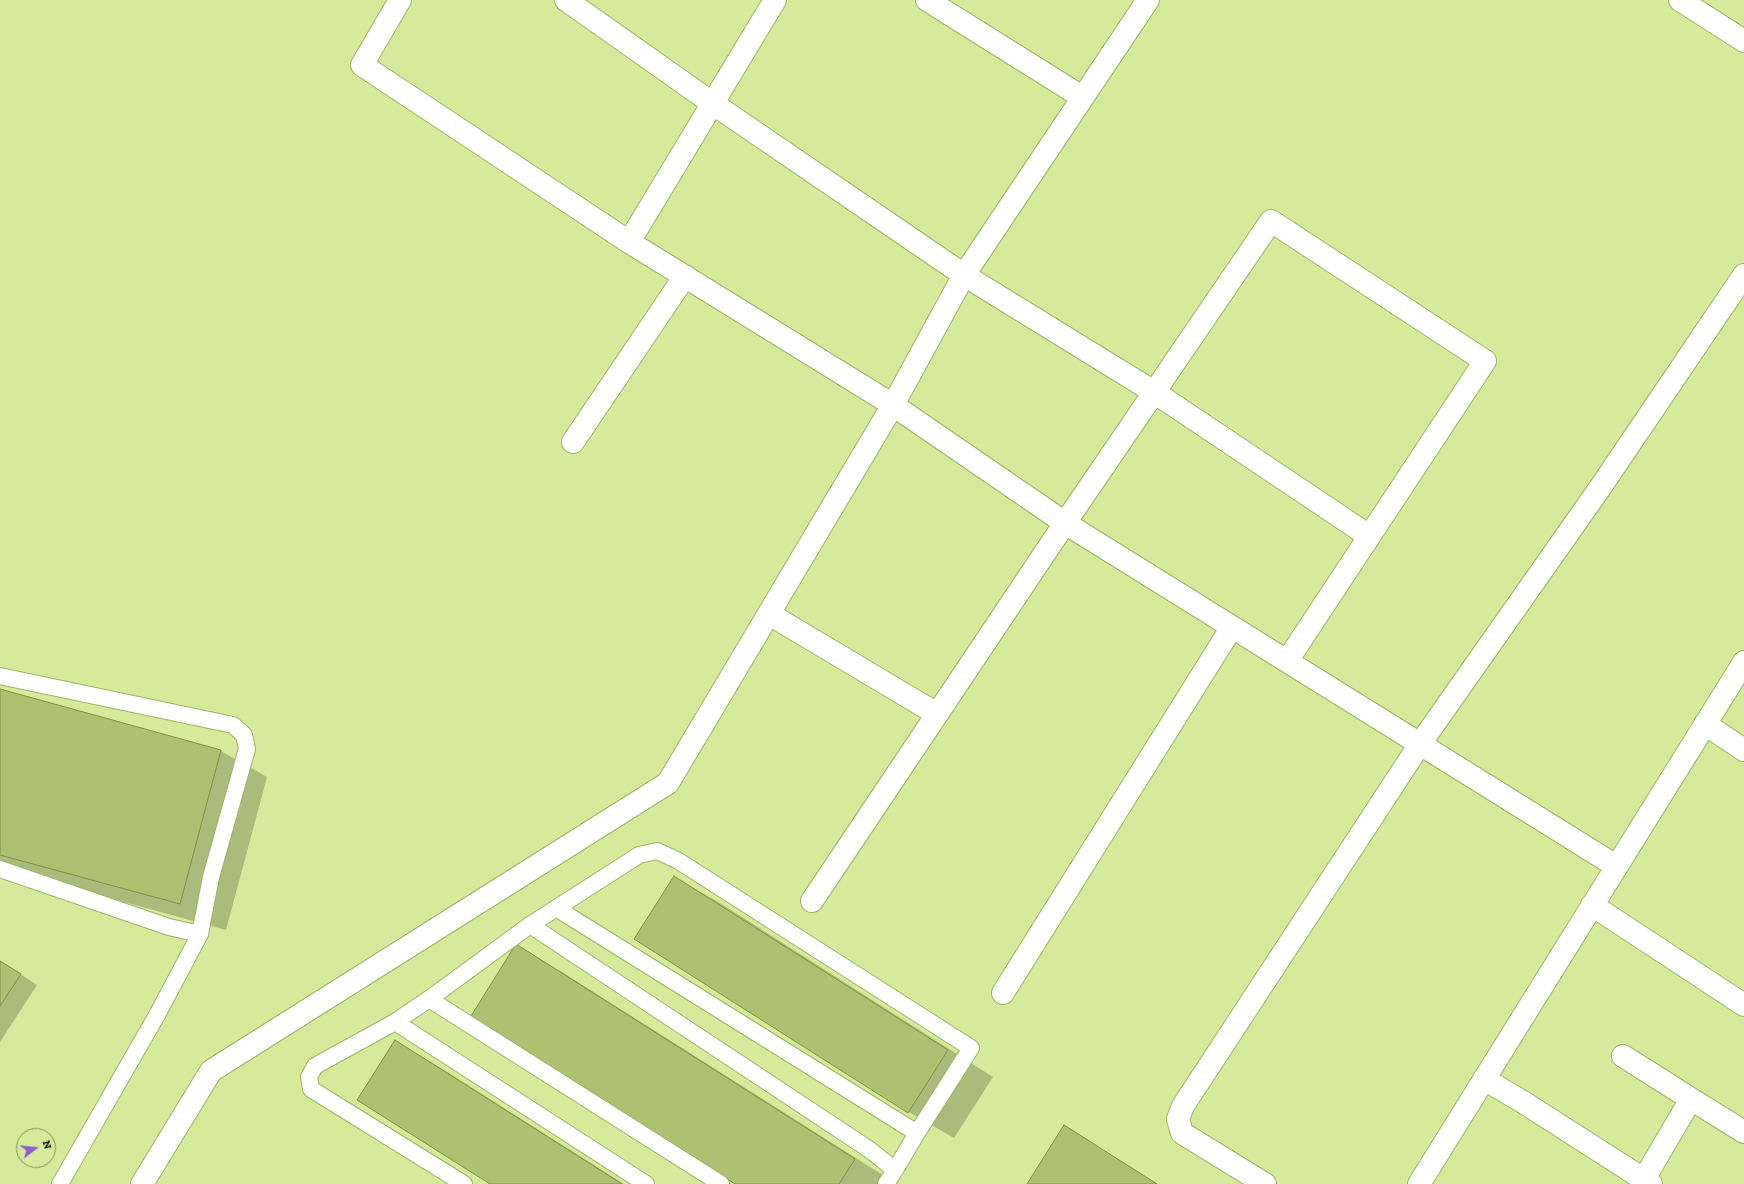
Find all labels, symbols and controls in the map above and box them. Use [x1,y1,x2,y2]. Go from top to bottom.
north arrow [16,1128,56,1168]
text: N [40,1139,54,1151]

